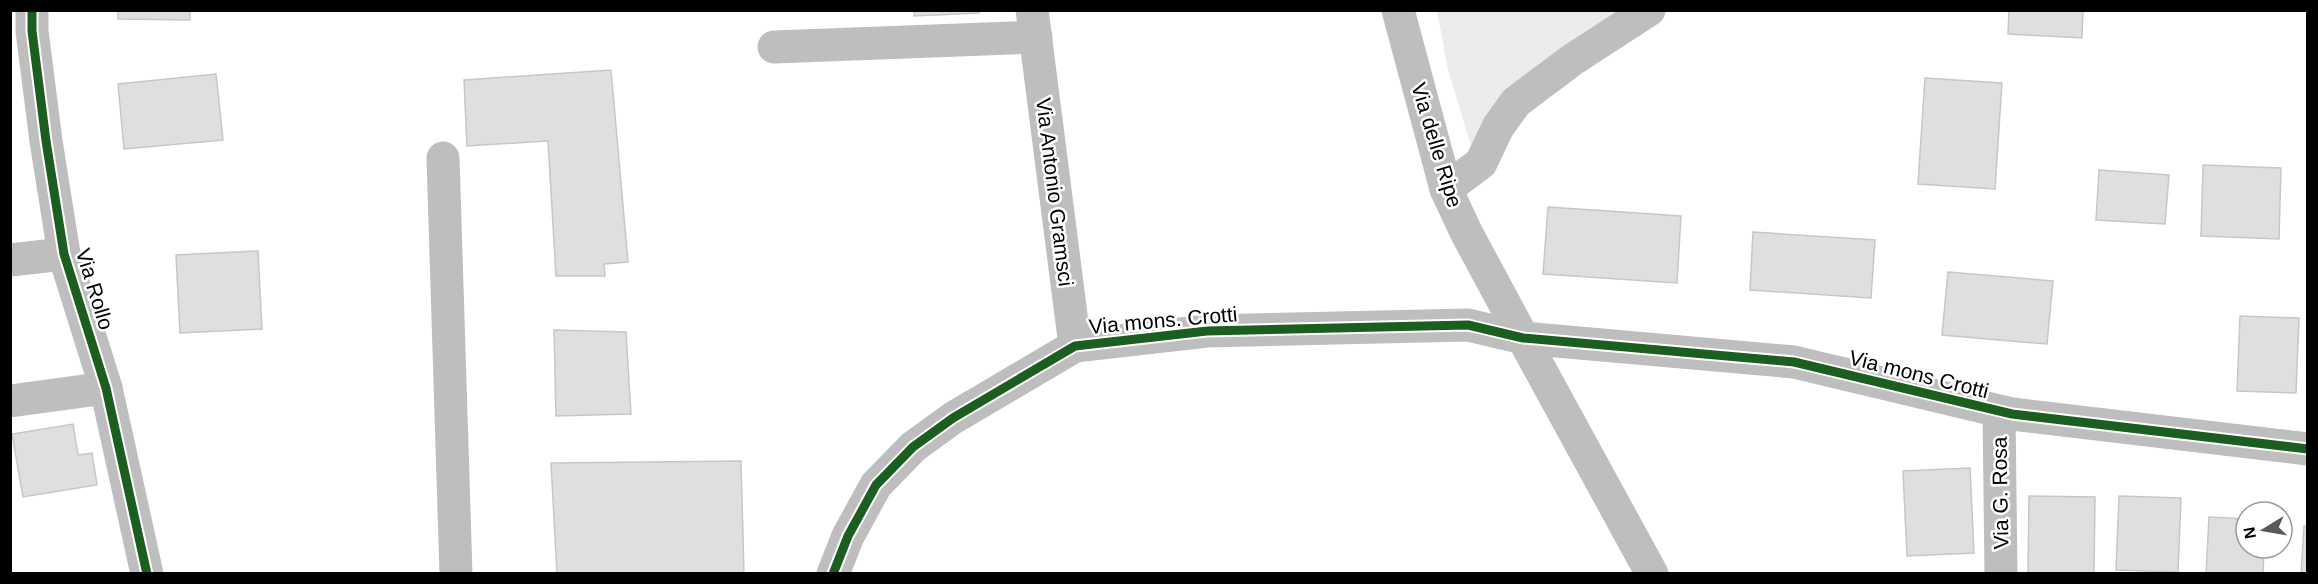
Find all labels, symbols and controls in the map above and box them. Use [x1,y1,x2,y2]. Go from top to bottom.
street label: Via delle Ripe [1407,80,1467,210]
street label: Via Antonio Gramsci [1032,96,1078,288]
street label: Via Rollo [72,246,118,332]
street label: Via mons. Crotti [1088,302,1238,338]
street label: Via mons Crotti [1847,346,1991,402]
street label: Via G. Rosa [1988,436,2012,550]
north arrow [2234,500,2294,560]
text: N [2240,525,2259,540]

